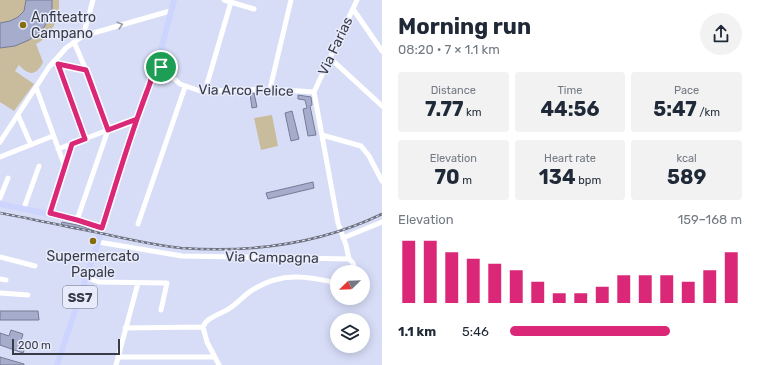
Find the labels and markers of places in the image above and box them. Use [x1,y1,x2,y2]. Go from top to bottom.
place label: Anfiteatro Campano [31,9,96,42]
marker: Anfiteatro Campano [18,20,28,30]
pin [144,50,178,84]
marker: Supermercato Papale [88,236,98,246]
place label: Supermercato Papale [46,248,140,281]

